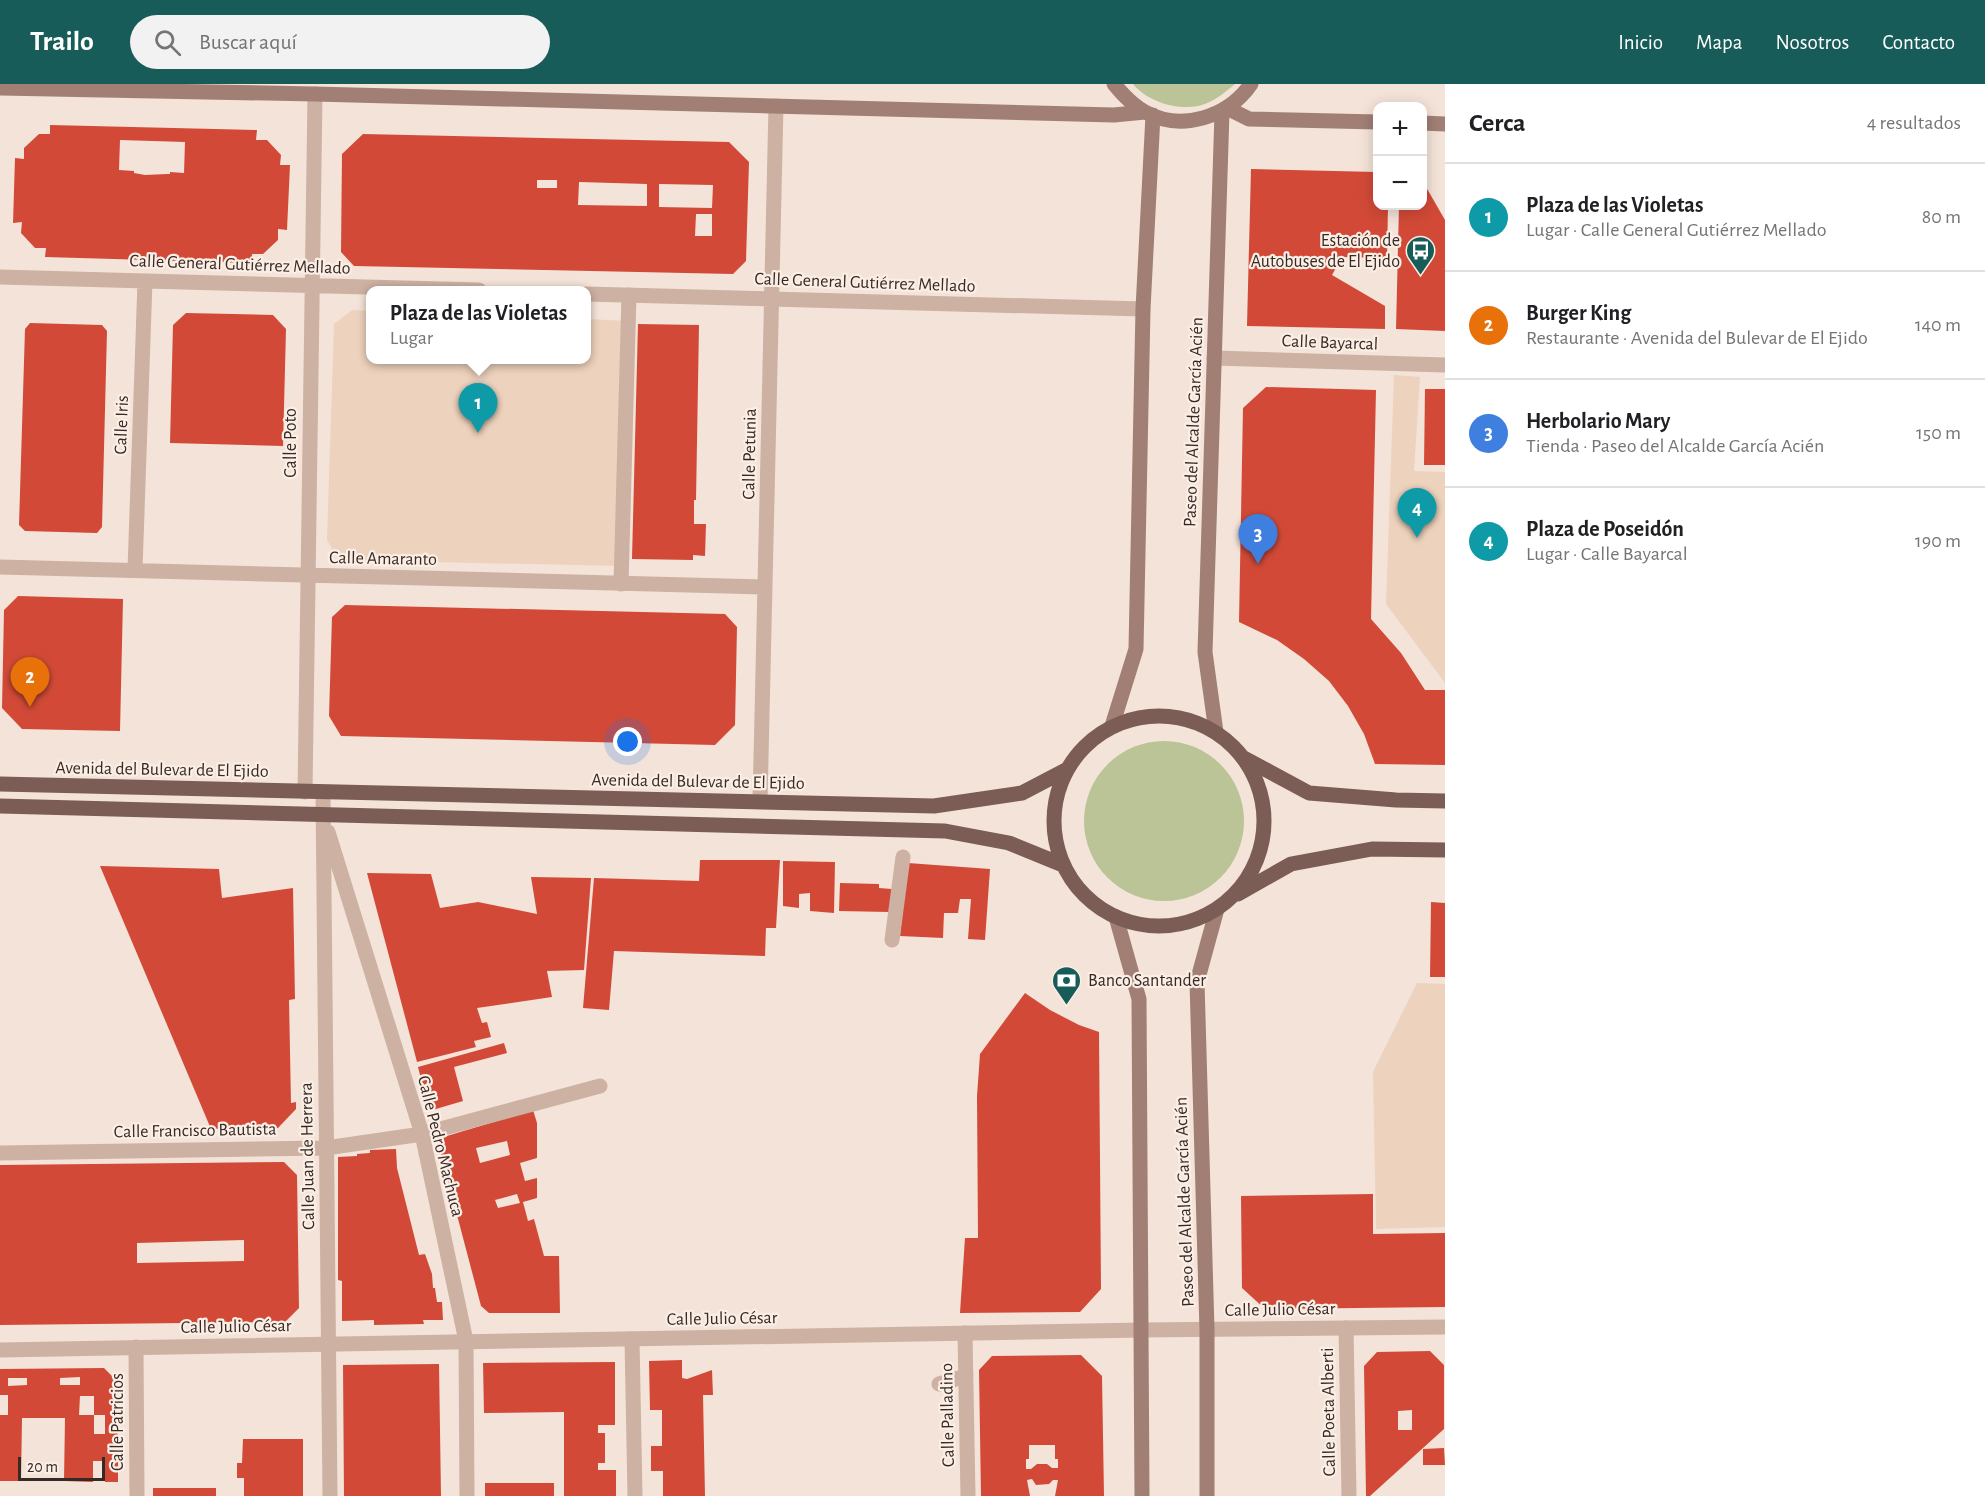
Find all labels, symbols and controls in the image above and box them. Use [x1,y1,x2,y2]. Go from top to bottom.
search box [130,15,550,69]
icon: search [151,26,184,59]
text: Trailo [30,28,94,56]
text: Buscar aquí [199,31,297,53]
text: Inicio [1618,32,1663,53]
text: Mapa [1696,32,1743,53]
text: Nosotros [1776,32,1849,53]
text: Contacto [1882,32,1955,53]
map controls [1373,102,1427,210]
button: + [1373,102,1427,156]
text: Cerca [1469,110,1526,136]
text: 4 resultados [1867,113,1961,133]
button: − [1373,156,1427,210]
text: Plaza de las Violetas [1526,194,1703,216]
text: 1 [1485,207,1492,227]
text: 80 m [1922,207,1961,227]
text: Lugar · Calle General Gutiérrez Mellado [1526,220,1827,240]
place label: Estación de Autobuses de El Ejido [1251,232,1400,271]
bus stop icon: Estación de Autobuses de El Ejido [1405,234,1437,276]
street label: Calle General Gutiérrez Mellado [129,252,351,278]
street label: Calle General Gutiérrez Mellado [754,270,976,296]
popup [366,286,591,364]
text: Plaza de las Violetas [390,302,567,324]
text: Burger King [1526,302,1631,324]
text: 2 [1484,315,1493,335]
text: 140 m [1915,315,1961,335]
street label: Paseo del Alcalde García Acién [1181,317,1207,527]
text: Lugar [390,328,433,348]
text: Restaurante · Avenida del Bulevar de El Ejido [1526,328,1868,348]
street label: Calle Bayarcal [1281,332,1378,354]
pin: 1 [458,384,498,433]
street label: Calle Iris [112,395,132,455]
street label: Calle Poto [282,408,300,478]
street label: Calle Petunia [740,408,760,500]
text: Herbolario Mary [1526,410,1670,432]
text: 3 [1484,423,1493,443]
text: 150 m [1916,423,1961,443]
text: Tienda · Paseo del Alcalde García Acién [1526,436,1824,456]
pin: 4 [1398,488,1436,538]
pin: 3 [1238,514,1278,564]
text: Plaza de Poseidón [1526,518,1684,540]
text: 4 [1483,531,1494,551]
text: 190 m [1915,531,1961,551]
text: Lugar · Calle Bayarcal [1526,544,1688,564]
street label: Calle Amaranto [329,549,437,569]
pin: 2 [10,658,50,707]
your location [613,727,642,756]
street label: Avenida del Bulevar de El Ejido [55,759,269,781]
street label: Avenida del Bulevar de El Ejido [591,771,805,793]
bank icon: Banco Santander [1051,964,1083,1006]
place label: Banco Santander [1088,972,1206,990]
street label: Calle Pedro Machuca [414,1074,466,1219]
street label: Calle Juan de Herrera [298,1082,318,1230]
street label: Paseo del Alcalde García Acién [1172,1097,1198,1307]
street label: Calle Francisco Bautista [114,1121,277,1141]
street label: Calle Julio César [1224,1300,1336,1320]
street label: Calle Julio César [666,1309,778,1329]
street label: Calle Julio César [180,1317,292,1337]
street label: Calle Poeta Alberti [1319,1347,1339,1477]
street label: Calle Palladino [938,1363,958,1467]
street label: Calle Patricios [109,1373,127,1471]
scale bar [18,1454,105,1482]
text: 20 m [27,1459,58,1475]

